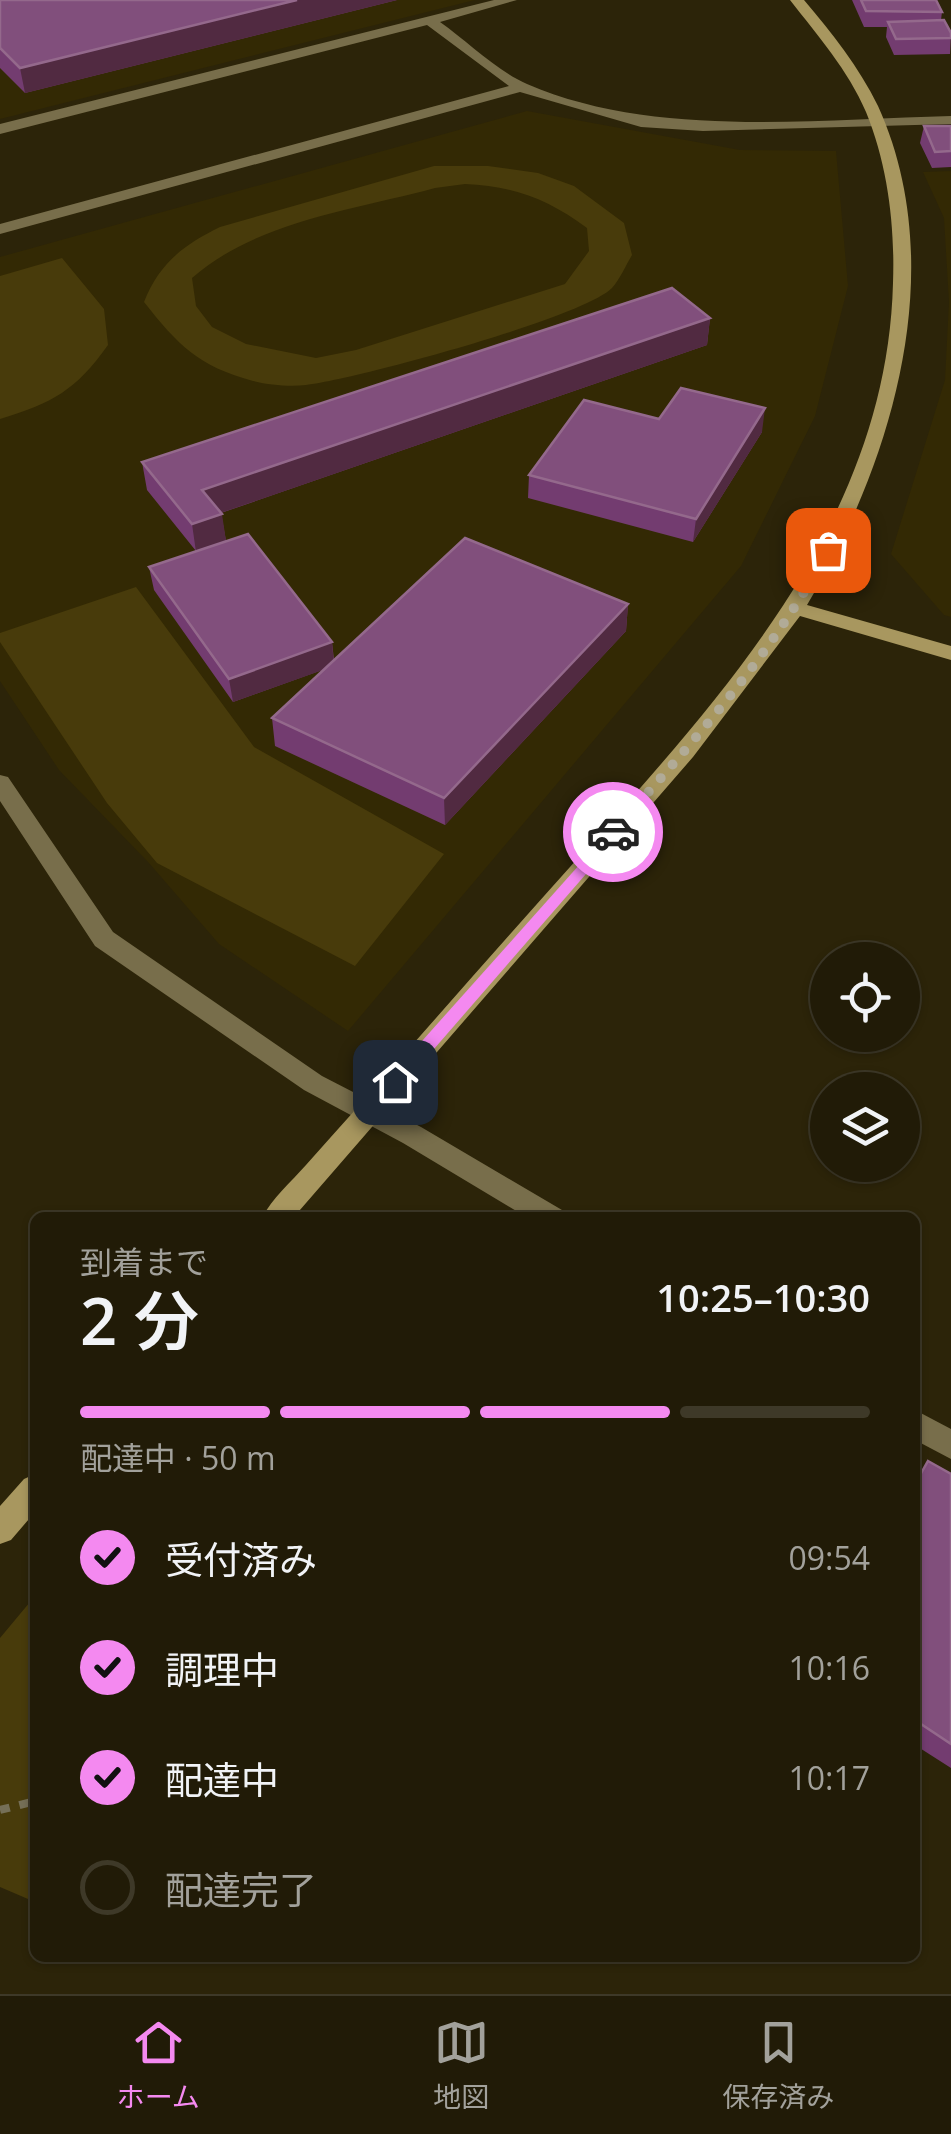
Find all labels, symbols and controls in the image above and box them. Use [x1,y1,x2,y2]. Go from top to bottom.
pin [786,508,871,593]
icon: bag [801,523,856,578]
courier [563,782,663,882]
icon: car [586,805,641,860]
map controls [810,942,920,1182]
button: locate [810,942,920,1052]
pin [353,1040,438,1125]
icon: home [368,1055,423,1110]
button: layers [810,1072,920,1182]
text: 到着まで [80,1240,208,1283]
text: 10:25–10:30 [656,1271,870,1323]
text: 2 分 [80,1276,199,1364]
text: 配達中 · 50 m [80,1436,276,1479]
icon: check [80,1530,135,1585]
text: 受付済み [165,1533,317,1585]
text: 09:54 [788,1536,870,1579]
icon: check [80,1640,135,1695]
text: 調理中 [165,1643,279,1695]
text: 10:16 [788,1646,870,1689]
icon: check [80,1750,135,1805]
text: 配達中 [165,1753,279,1805]
text: 10:17 [788,1756,870,1799]
text: 配達完了 [165,1863,317,1915]
tab: ホーム [117,2015,200,2115]
tab: 地図 [433,2015,489,2115]
tab: 保存済み [722,2015,834,2115]

